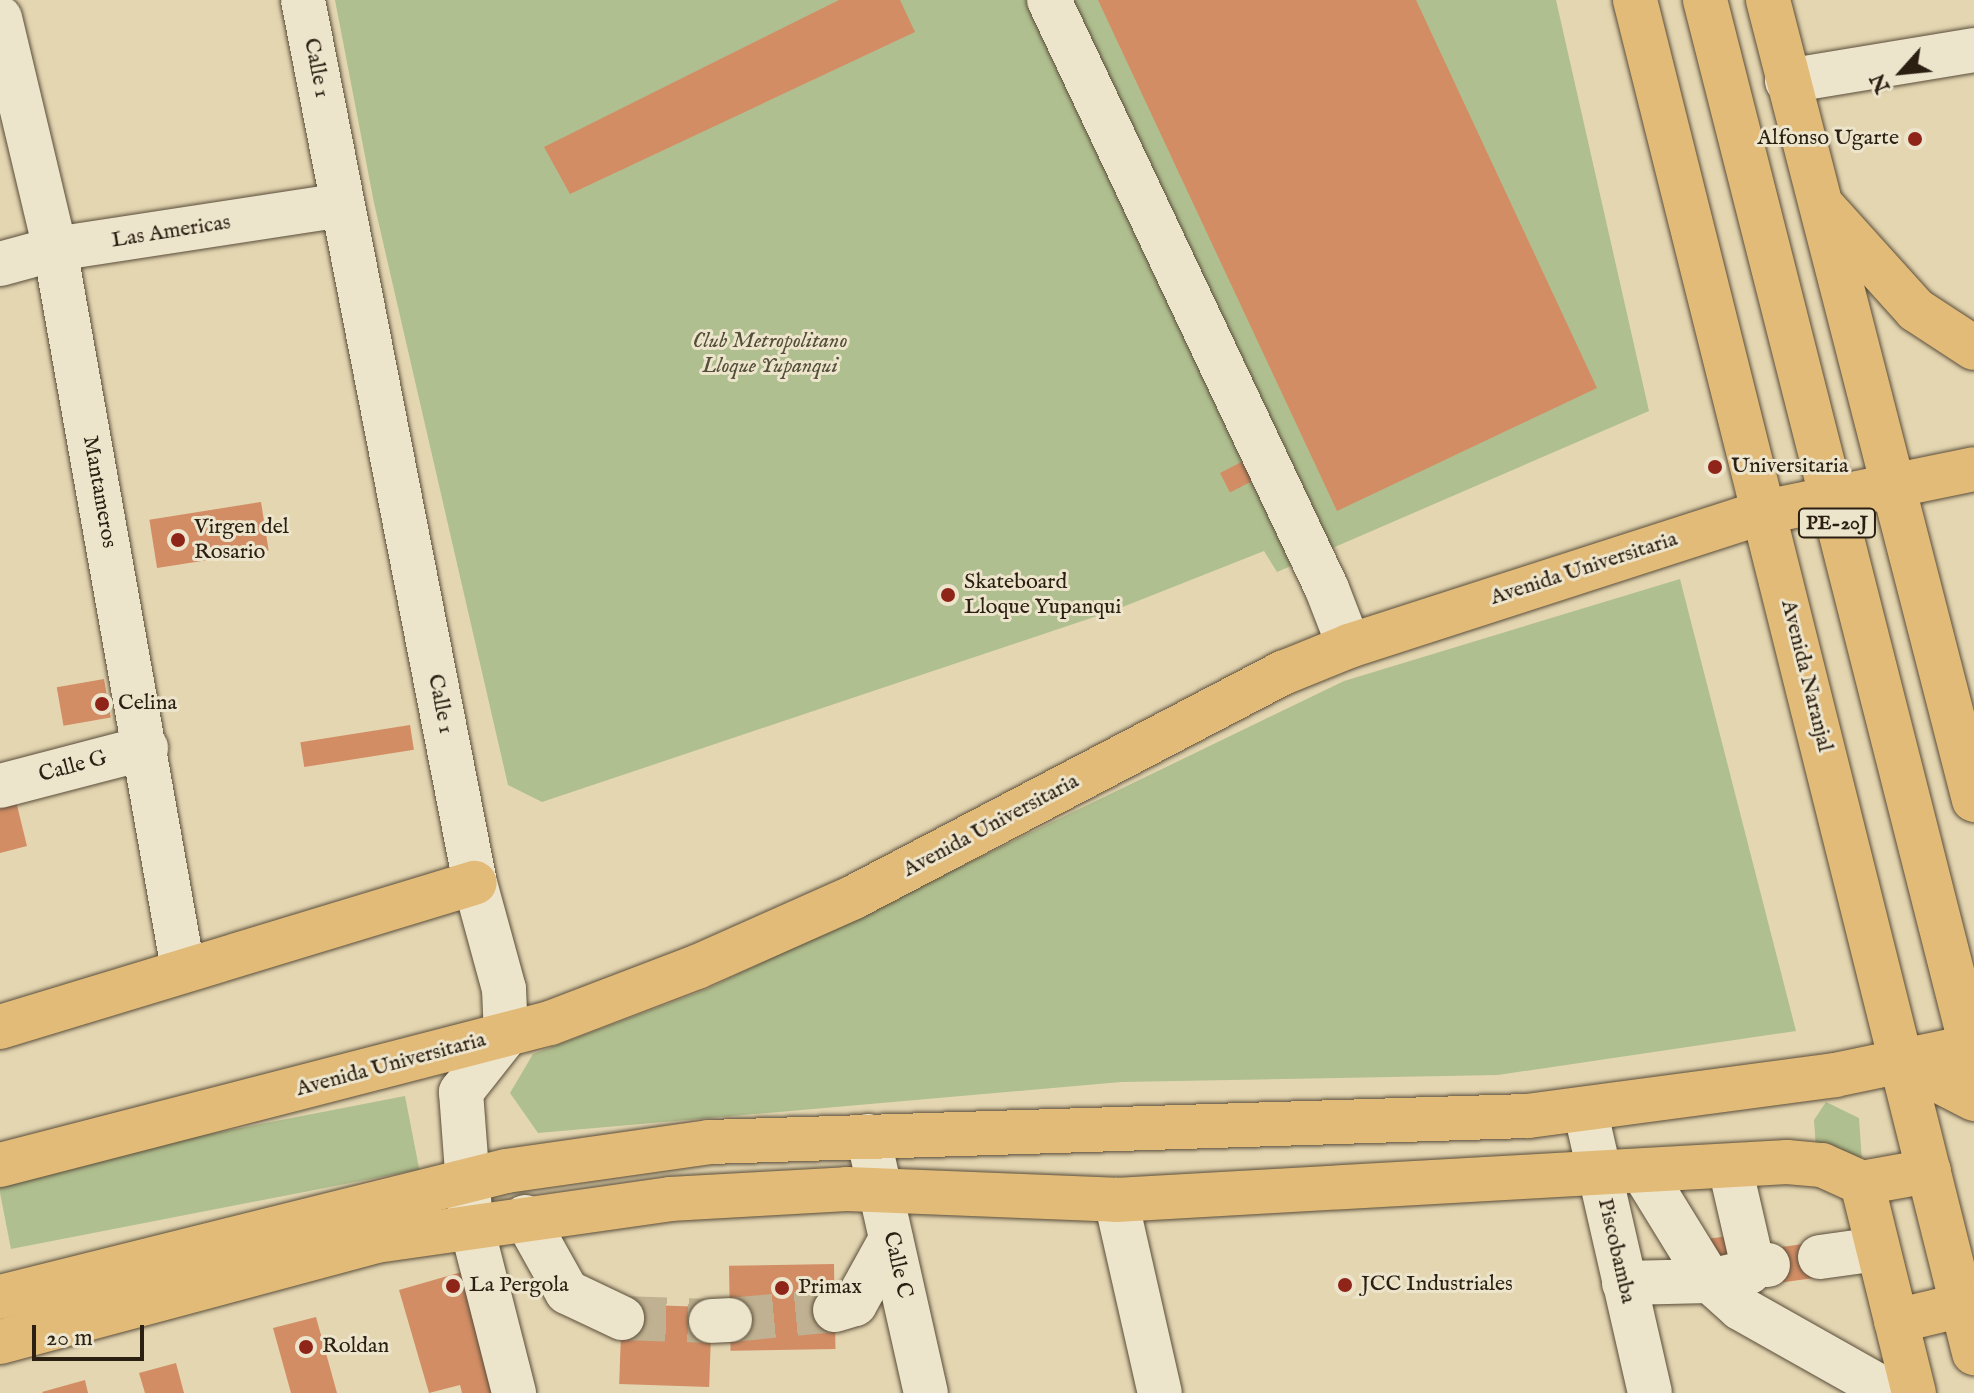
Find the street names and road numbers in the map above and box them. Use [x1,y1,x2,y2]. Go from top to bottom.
street label: Calle 1 [297,36,335,100]
street label: Las Americas [110,210,232,254]
street label: Mantameros [76,434,122,550]
road number: PE-20J [1797,507,1877,539]
street label: Avenida Universitaria [1487,526,1681,612]
street label: Avenida Naranjal [1774,597,1838,755]
street label: Calle 1 [421,672,459,736]
street label: Calle G [36,745,110,789]
street label: Avenida Universitaria [899,769,1083,883]
street label: Avenida Universitaria [293,1027,489,1103]
street label: Piscobamba [1591,1196,1641,1306]
street label: Calle C [877,1229,917,1301]

